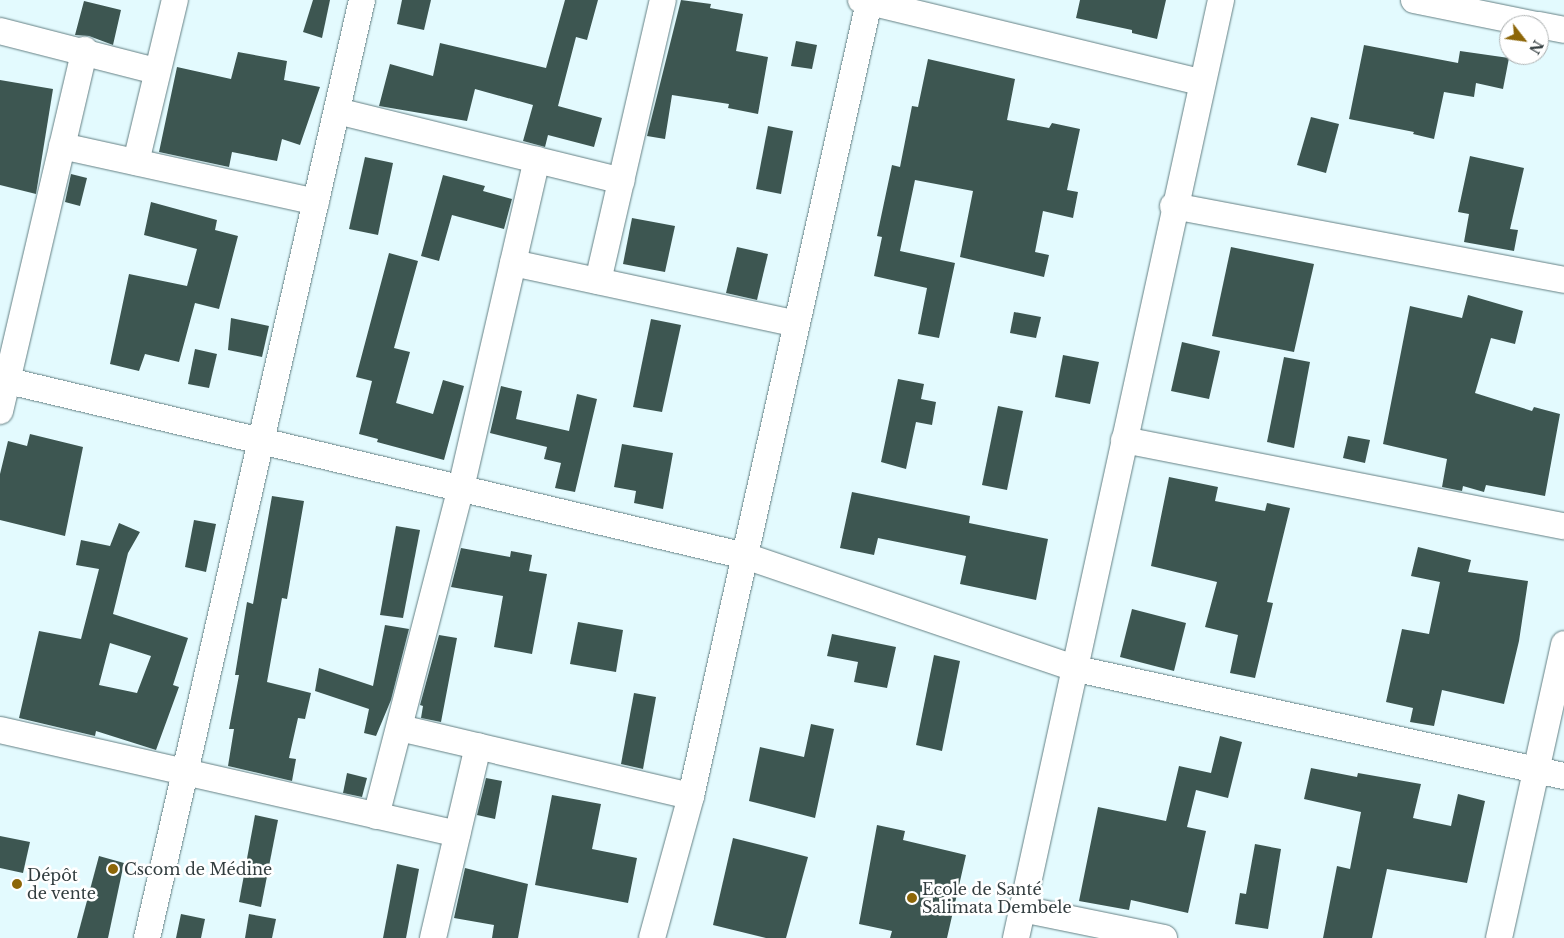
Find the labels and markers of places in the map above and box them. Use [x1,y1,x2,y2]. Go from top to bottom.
place label: Cscom de Médine [124,859,272,879]
marker: Cscom de Médine [106,862,120,876]
place label: Dépôt de vente [27,865,96,903]
marker: Dépôt de vente [11,878,23,890]
place label: Ecole de Santé Salimata Dembele [922,879,1072,917]
marker: Ecole de Santé Salimata Dembele [906,892,918,904]

